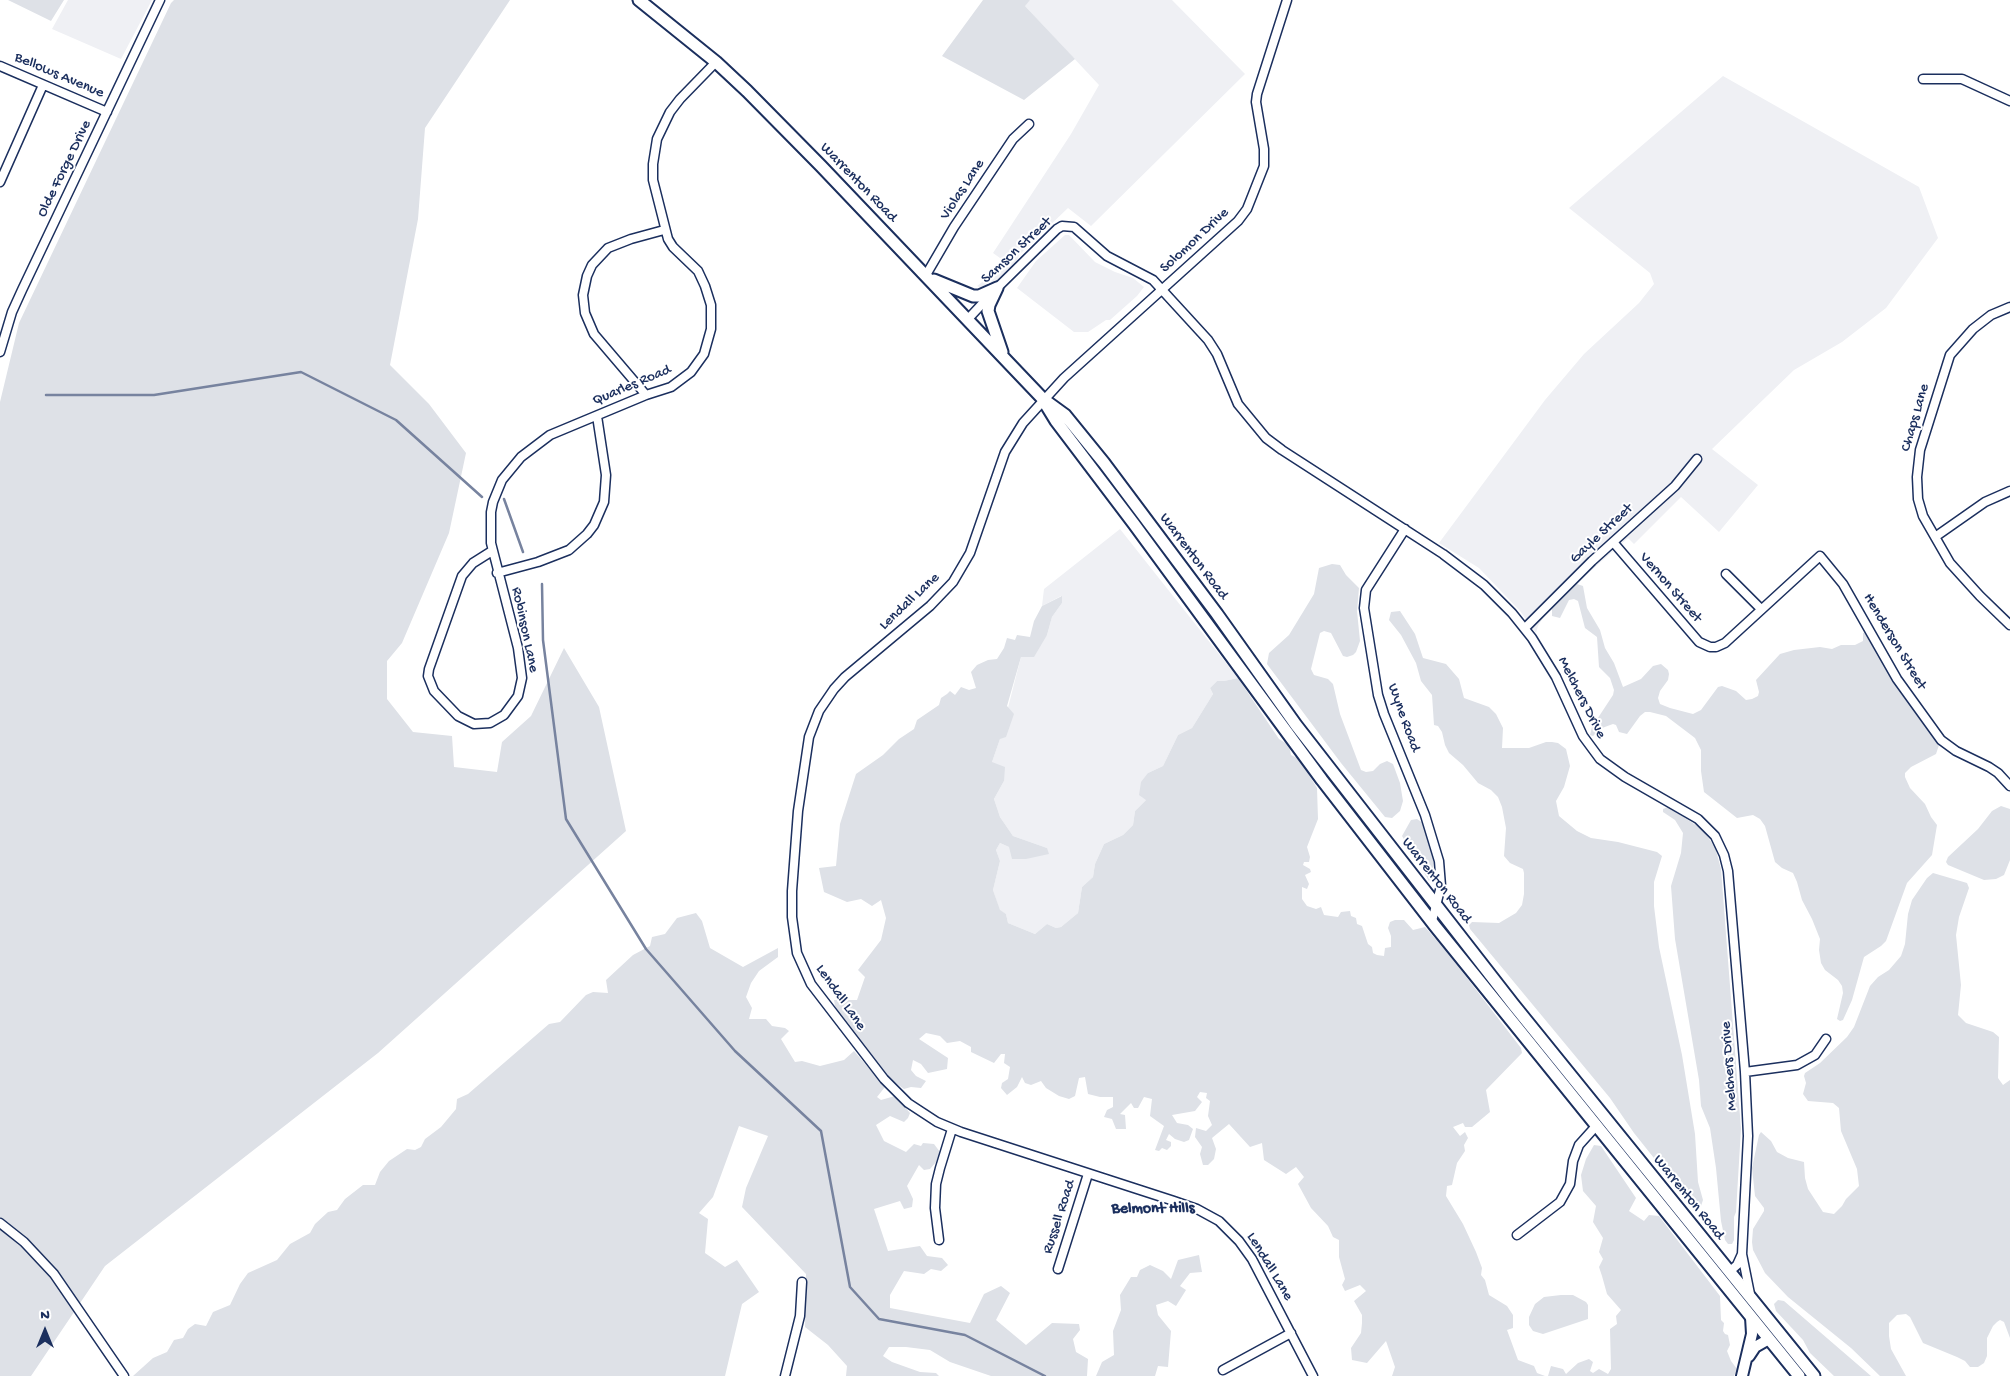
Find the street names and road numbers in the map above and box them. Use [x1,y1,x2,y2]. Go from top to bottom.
street label: Bellows Avenue [11,49,107,103]
street label: Olde Forge Drive [34,118,96,220]
street label: Warrenton Road [815,139,901,227]
street label: Violas Lane [937,156,989,224]
street label: Solomon Drive [1157,205,1233,277]
street label: Samson Street [978,214,1056,288]
street label: Quarles Road [590,361,674,411]
street label: Chaps Lane [1898,382,1934,454]
street label: Gayle Street [1567,500,1637,568]
street label: Warrenton Road [1155,510,1231,604]
street label: Vernon Street [1635,549,1705,627]
street label: Lendall Lane [876,569,944,635]
street label: Robinson Lane [506,586,542,674]
street label: Henderson Street [1858,591,1930,693]
street label: Melchers Drive [1553,654,1609,742]
street label: Wyne Road [1382,681,1424,755]
street label: Warrenton Road [1397,835,1475,927]
street label: Lendall Lane [811,962,869,1034]
street label: Melchers Drive [1718,1021,1742,1111]
street label: Warrenton Road [1648,1152,1728,1244]
street label: Russell Road [1040,1178,1080,1256]
street label: Lendall Lane [1242,1230,1296,1304]

